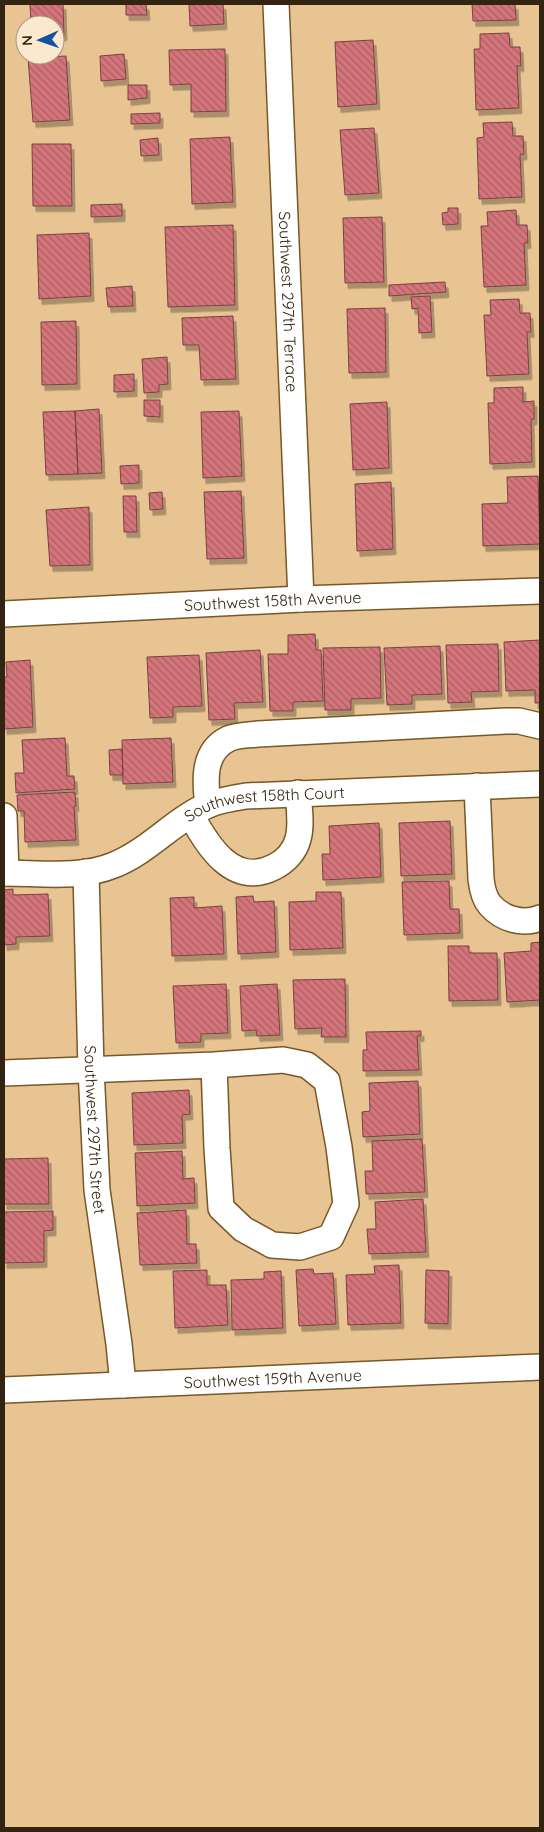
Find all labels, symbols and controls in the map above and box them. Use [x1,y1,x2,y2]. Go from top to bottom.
north arrow [15,15,65,65]
text: N [18,35,36,46]
street label: Southwest 297th Terrace [275,211,302,393]
street label: Southwest 158th Avenue [183,587,362,615]
street label: Southwest 158th Court [180,782,345,826]
street label: Southwest 297th Street [80,1045,110,1215]
street label: Southwest 159th Avenue [183,1365,362,1392]

